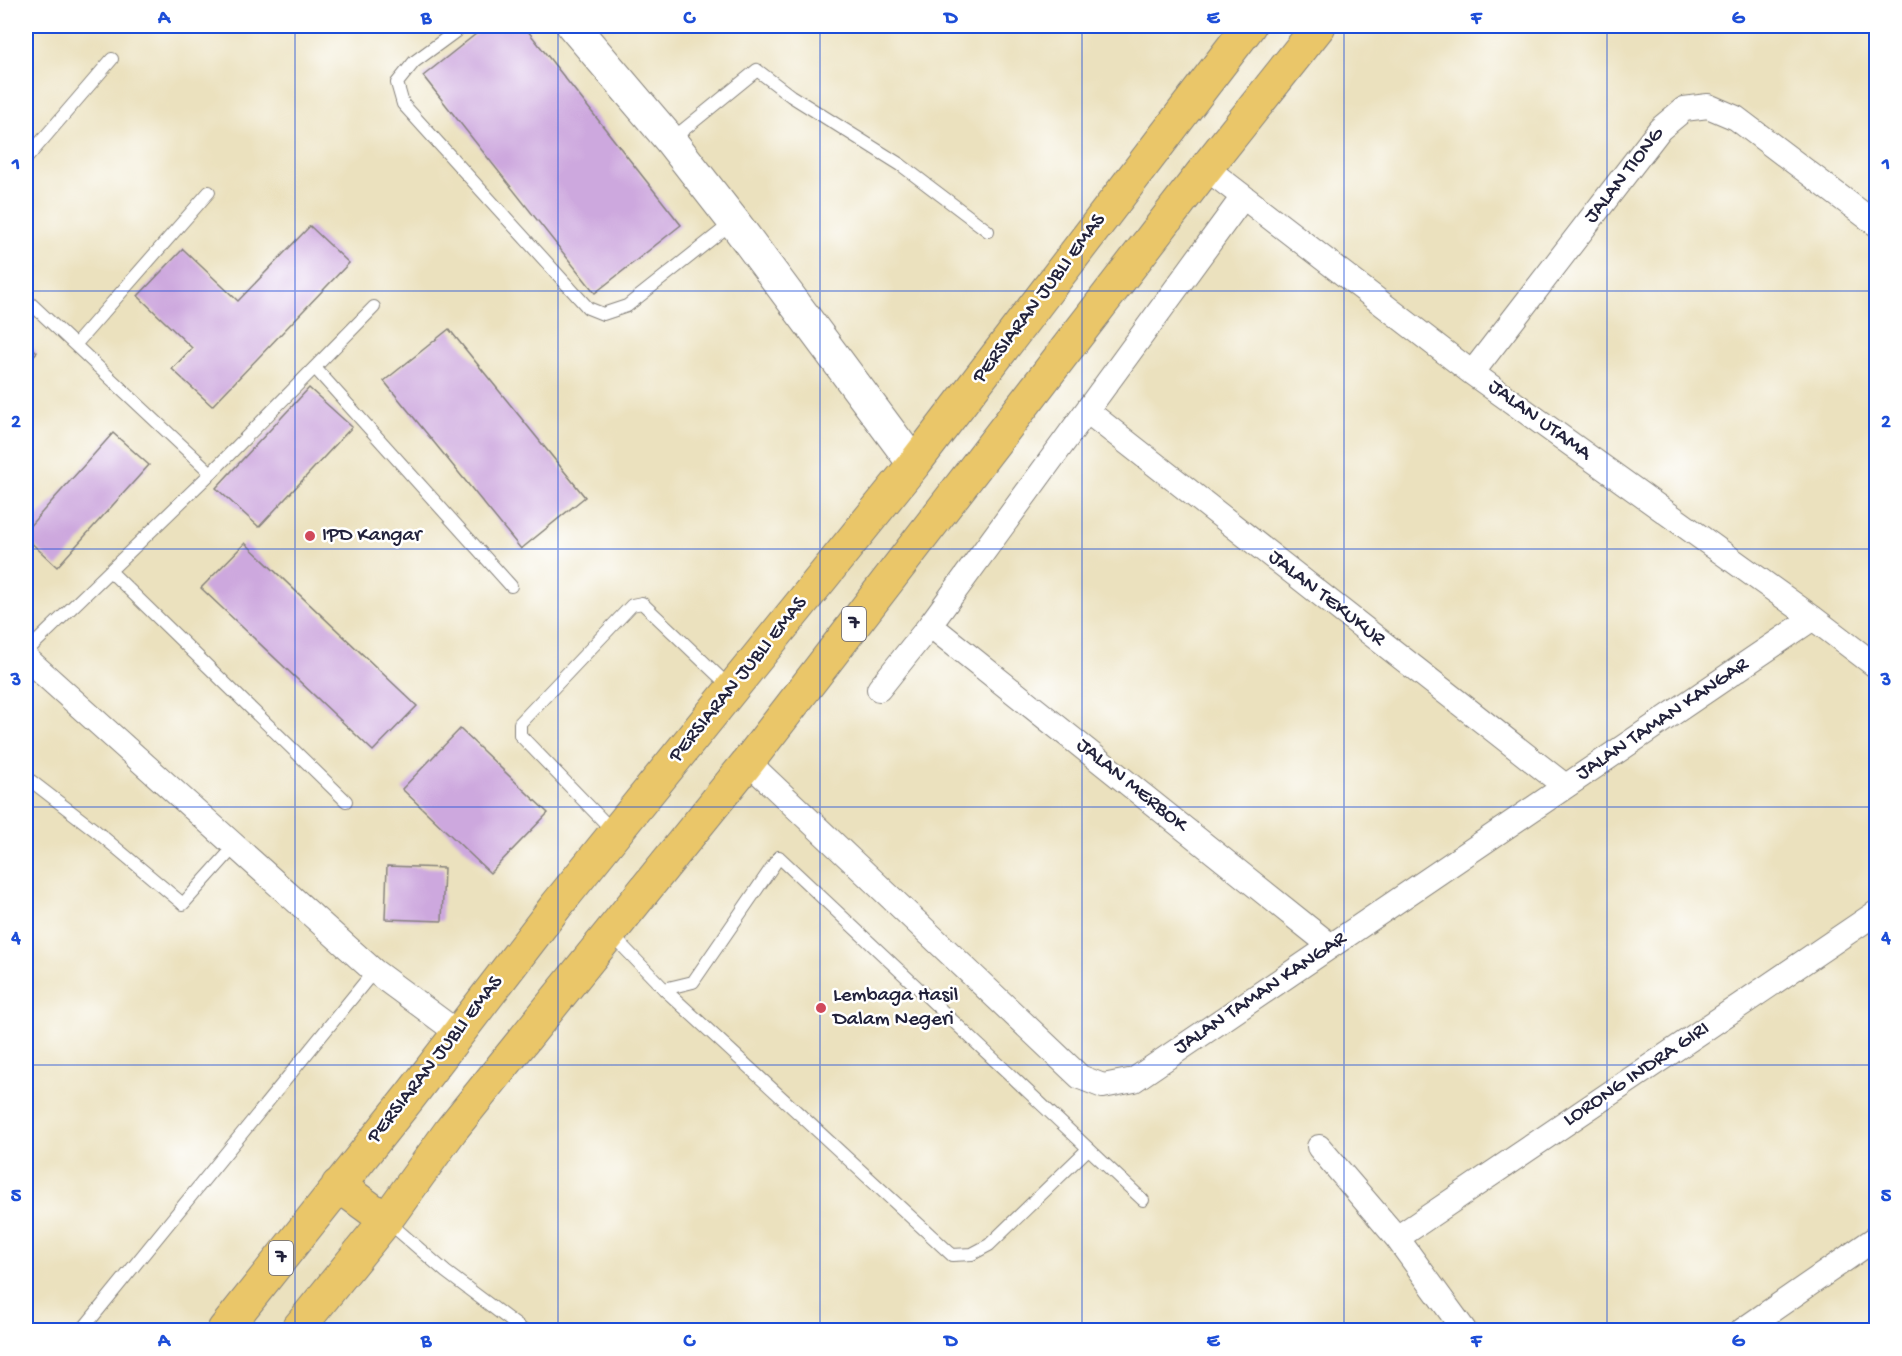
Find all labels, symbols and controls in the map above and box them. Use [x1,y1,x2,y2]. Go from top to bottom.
text: A [157,8,172,31]
text: B [420,8,432,31]
text: C [683,8,697,31]
text: D [942,8,958,31]
text: E [1207,8,1221,31]
text: F [1470,8,1483,31]
text: G [1732,8,1746,31]
street label: JALAN TIONG [1580,122,1671,229]
text: 1 [11,154,20,177]
text: 1 [1881,154,1890,177]
street label: PERSIARAN JUBLI EMAS [967,209,1112,390]
street label: JALAN UTAMA [1482,375,1597,468]
text: 2 [11,412,21,435]
text: 2 [1881,412,1891,435]
place label: IPD Kangar [322,524,423,549]
marker: IPD Kangar [303,529,317,543]
street label: JALAN TEKUKUR [1262,545,1390,653]
street label: PERSIARAN JUBLI EMAS [664,592,814,769]
road number: 7 [842,607,866,641]
street label: JALAN TAMAN KANGAR [1572,652,1755,787]
text: 3 [10,670,21,693]
text: 3 [1880,670,1891,693]
street label: JALAN MERBOK [1070,734,1194,840]
street label: JALAN TAMAN KANGAR [1170,926,1353,1061]
text: 4 [10,928,21,951]
text: 4 [1880,928,1891,951]
street label: PERSIARAN JUBLI EMAS [362,971,510,1150]
place label: Lembaga Hasil Dalam Negeri [831,984,958,1033]
marker: Lembaga Hasil Dalam Negeri [814,1001,828,1015]
street label: LORONG INDRA GIRI [1559,1017,1715,1133]
text: 5 [11,1186,22,1209]
text: 5 [1881,1186,1892,1209]
road number: 7 [269,1241,293,1275]
text: A [157,1331,172,1354]
text: B [420,1331,432,1354]
text: C [683,1331,697,1354]
text: D [942,1331,958,1354]
text: E [1207,1331,1221,1354]
text: F [1470,1331,1483,1354]
text: G [1732,1331,1746,1354]

